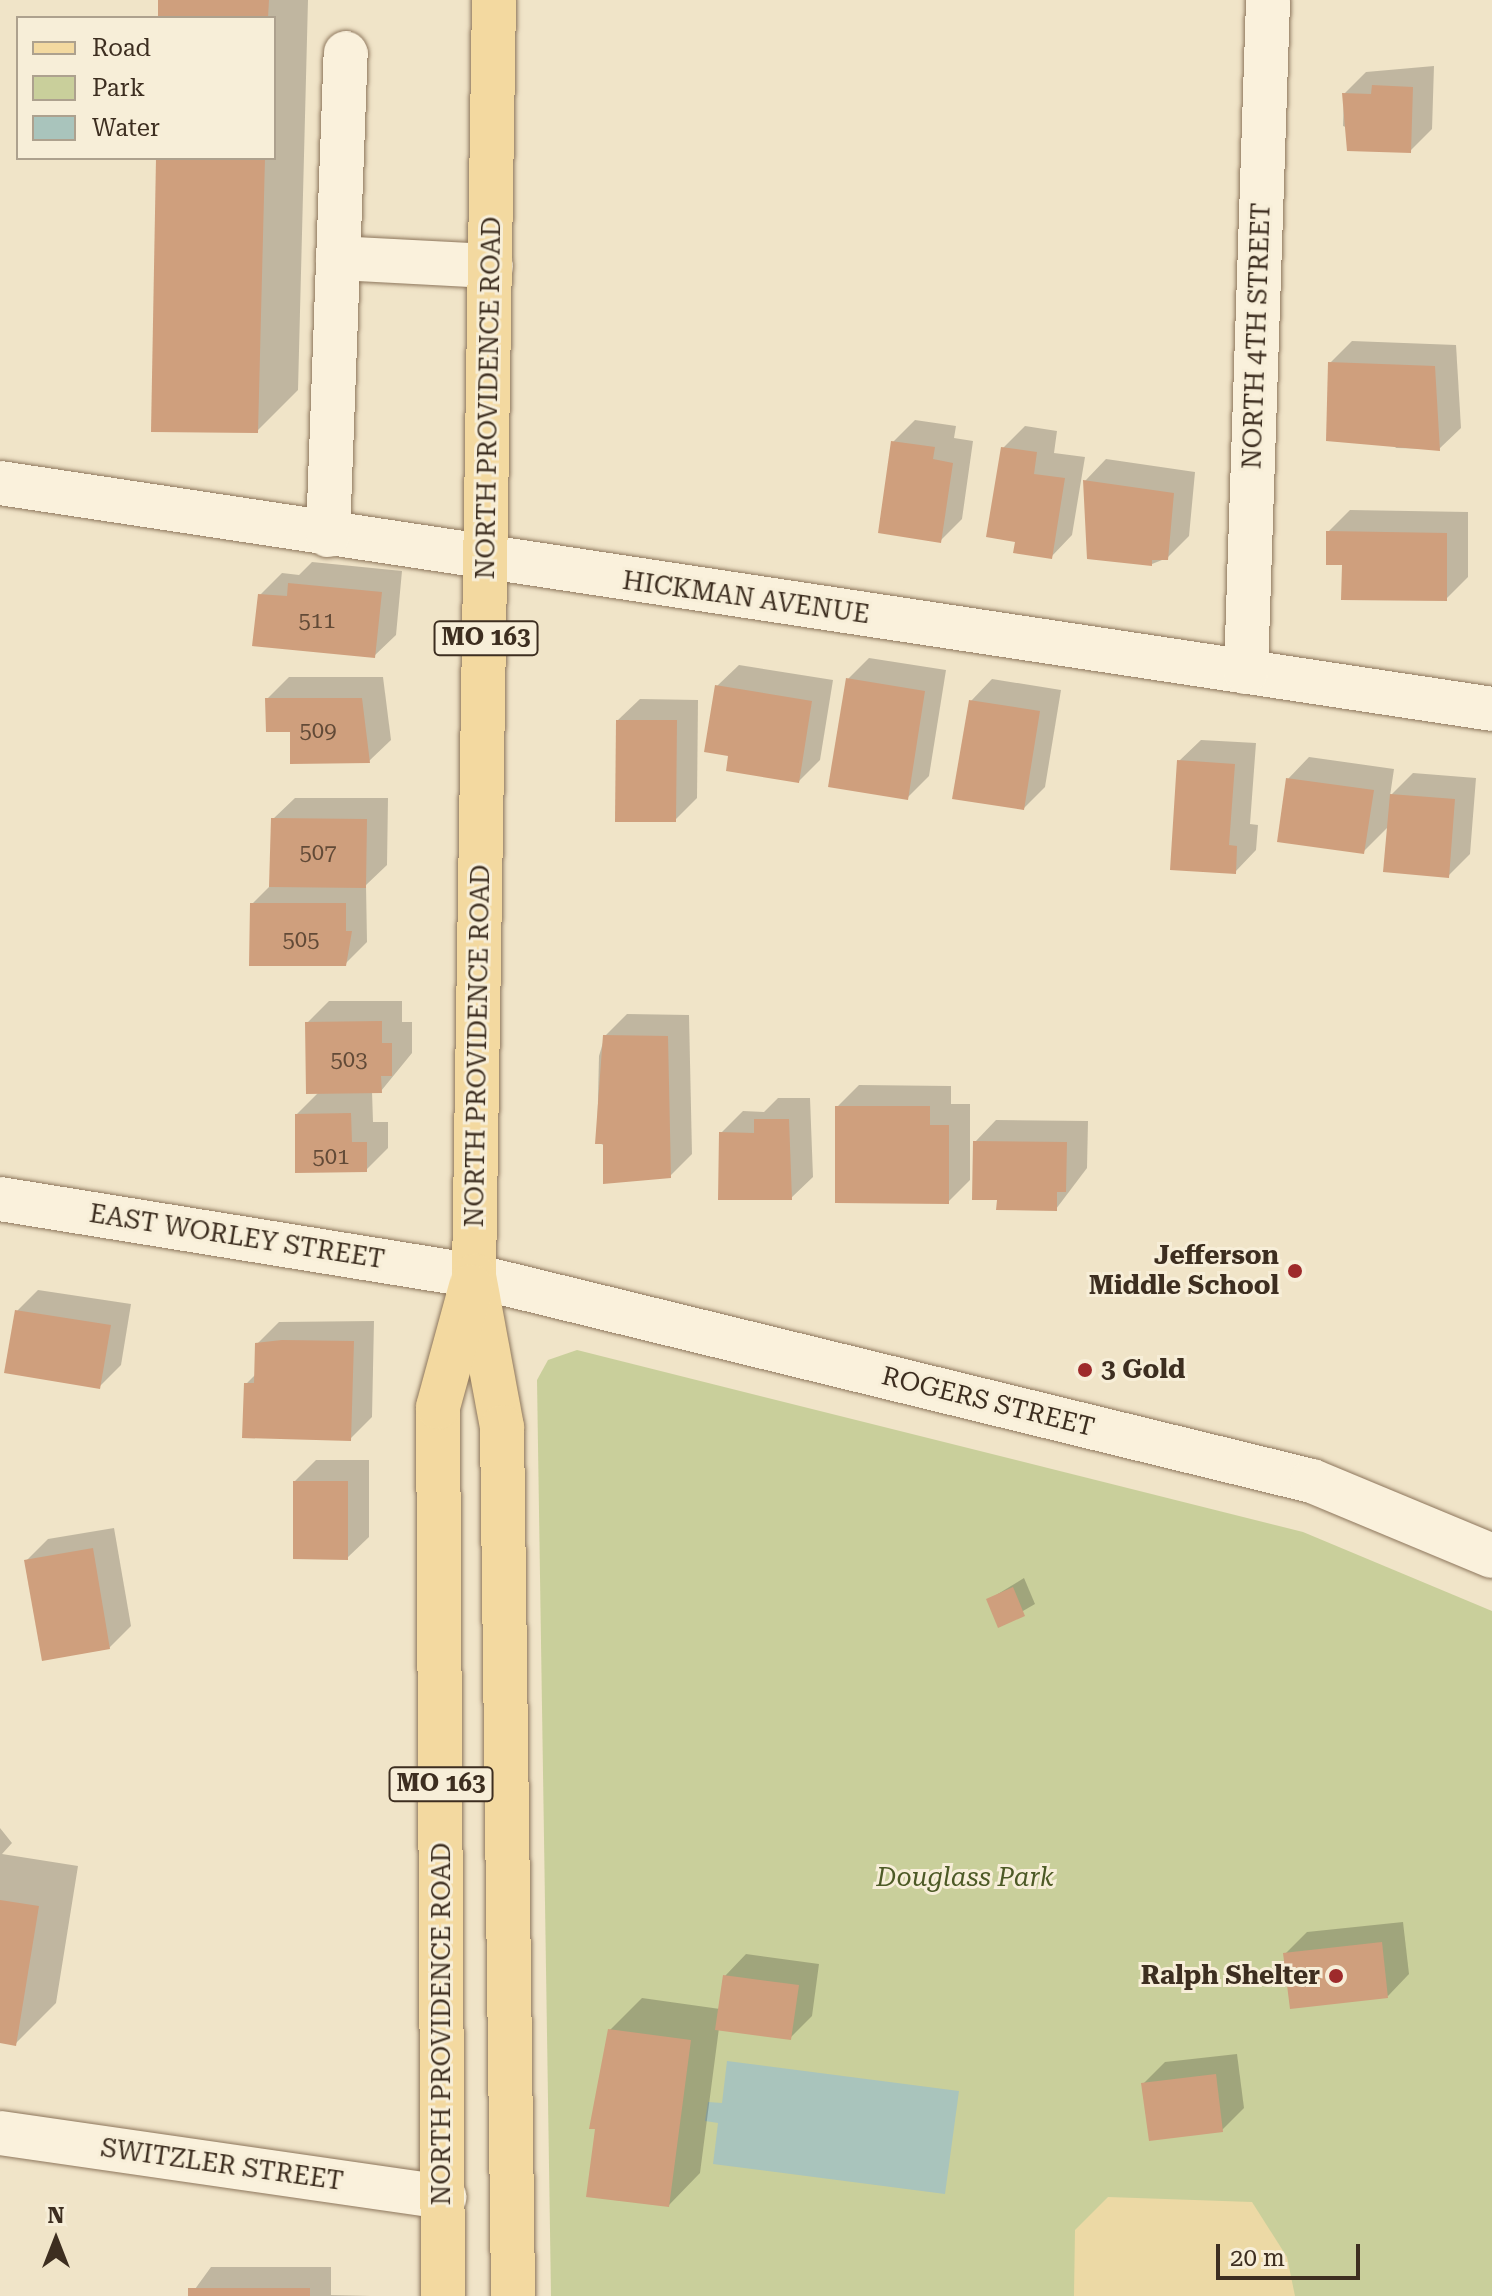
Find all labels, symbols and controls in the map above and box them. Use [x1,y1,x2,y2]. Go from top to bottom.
legend [16,16,276,160]
text: Road [92,34,151,62]
text: Park [92,74,145,102]
text: Water [92,114,160,142]
street label: NORTH 4TH STREET [1237,202,1277,470]
street label: NORTH PROVIDENCE ROAD [470,216,508,580]
street label: HICKMAN AVENUE [620,565,872,631]
house number: 511 [299,608,335,634]
road number: MO 163 [432,618,540,658]
house number: 509 [300,718,336,744]
house number: 507 [300,840,336,866]
street label: NORTH PROVIDENCE ROAD [459,864,497,1228]
house number: 505 [283,927,319,953]
house number: 503 [331,1047,367,1073]
house number: 501 [313,1144,349,1170]
street label: EAST WORLEY STREET [87,1198,387,1276]
place label: Jefferson Middle School [1089,1240,1279,1302]
marker: Jefferson Middle School [1286,1262,1304,1280]
place label: 3 Gold [1101,1354,1185,1386]
street label: ROGERS STREET [878,1361,1098,1443]
marker: 3 Gold [1076,1361,1094,1379]
road number: MO 163 [387,1764,495,1804]
street label: NORTH PROVIDENCE ROAD [426,1843,458,2205]
park label: Douglass Park [876,1862,1054,1894]
place label: Ralph Shelter [1141,1960,1320,1992]
marker: Ralph Shelter [1327,1967,1345,1985]
street label: SWITZLER STREET [99,2133,345,2197]
north arrow [16,2200,96,2280]
text: N [48,2203,64,2228]
scale bar [1220,2228,1364,2278]
text: 20 m [1230,2244,1285,2272]

